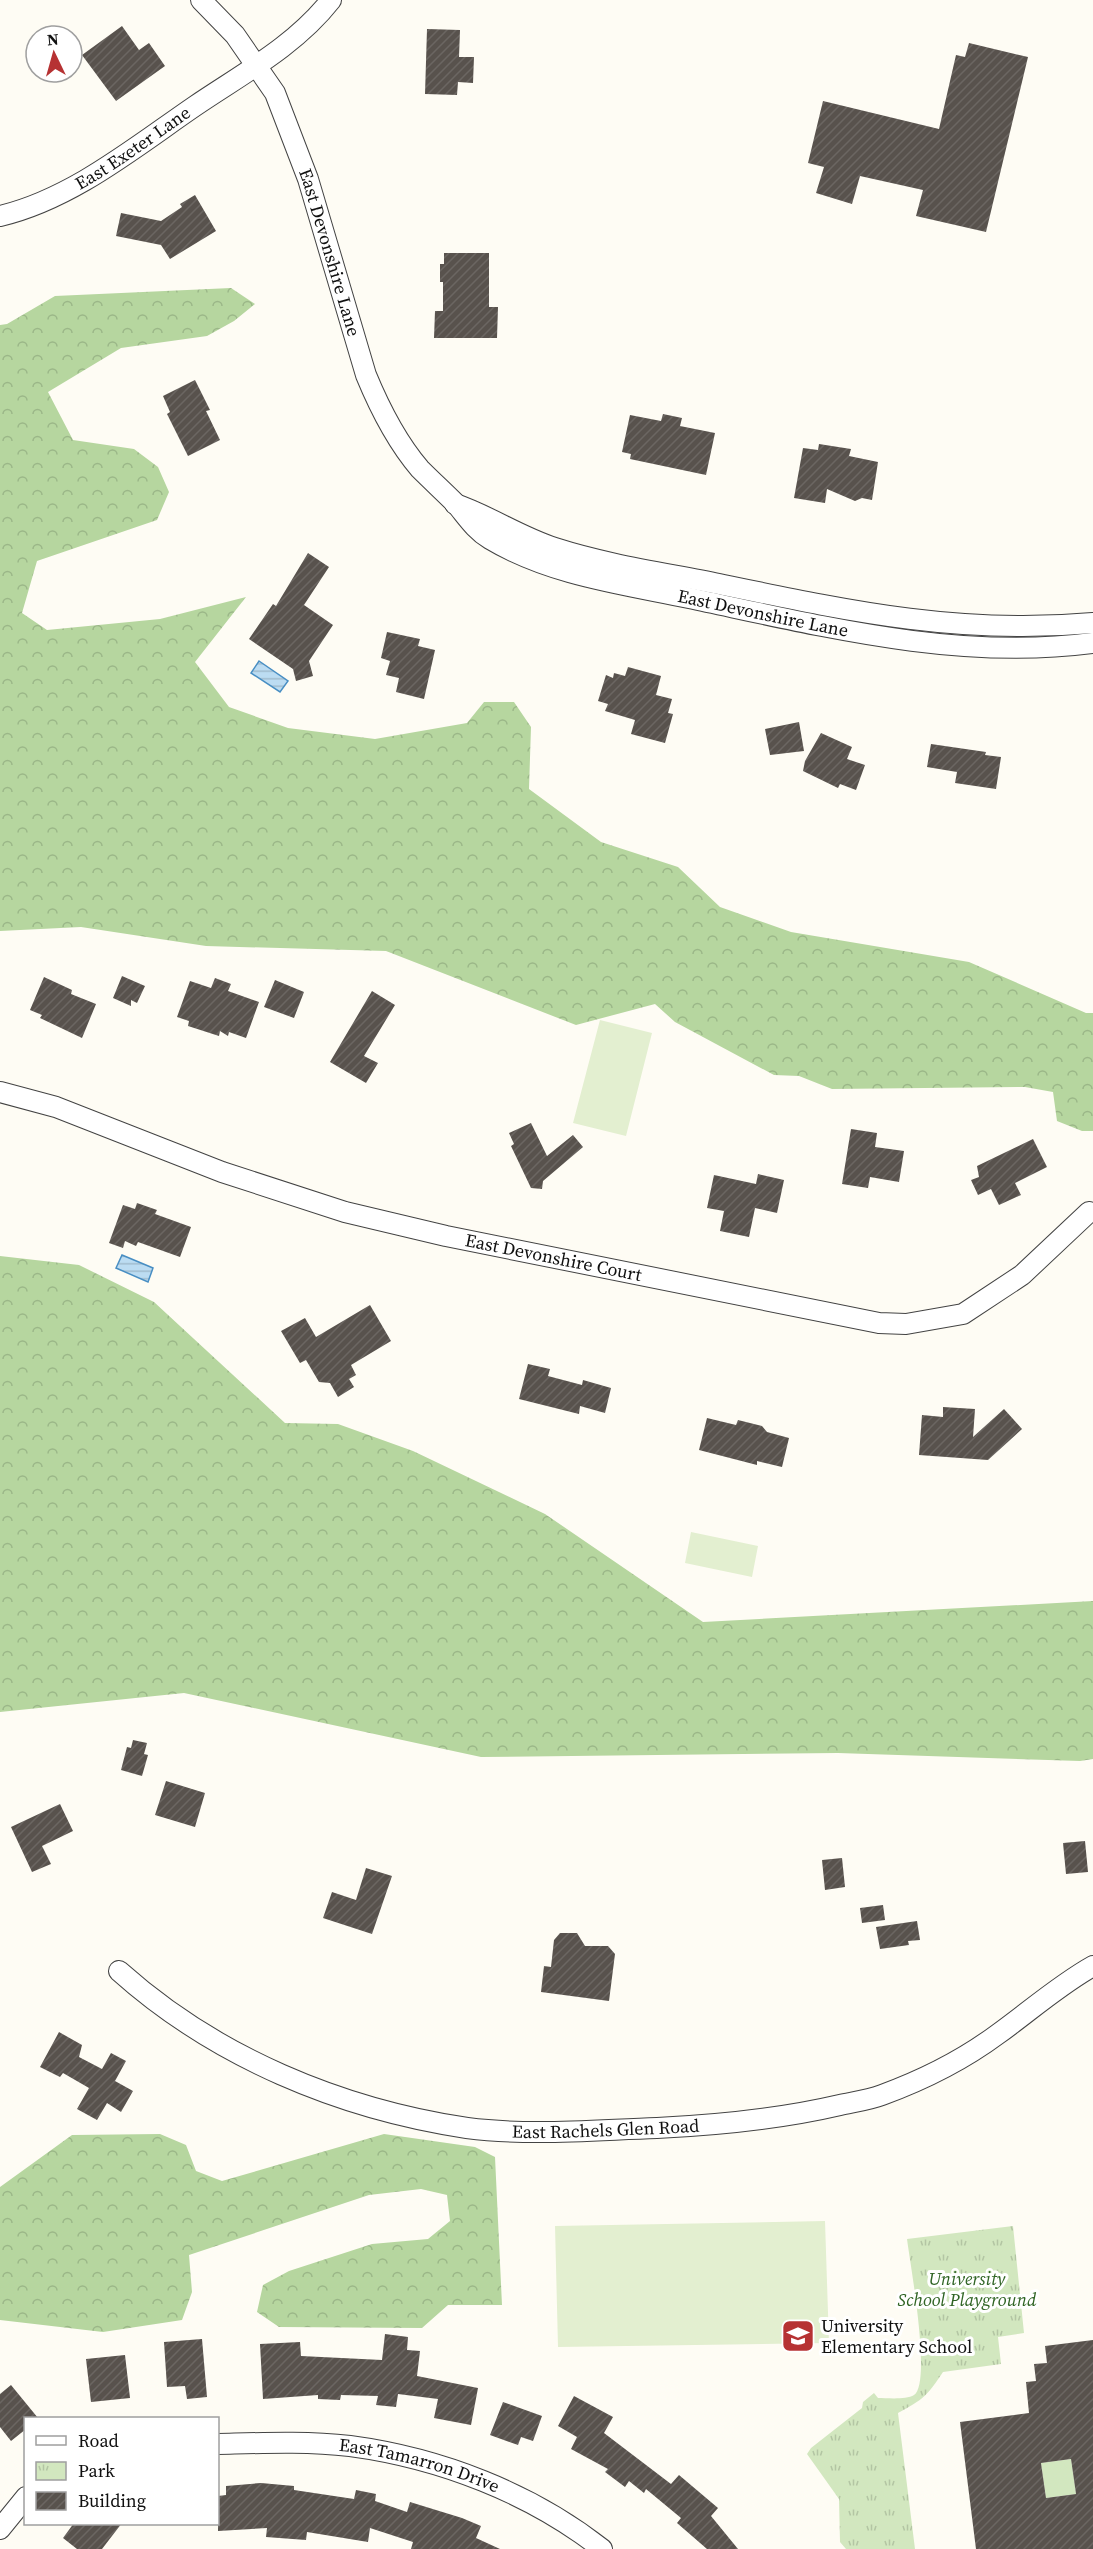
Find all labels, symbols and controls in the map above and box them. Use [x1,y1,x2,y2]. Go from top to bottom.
north arrow [24,24,84,84]
text: N [46,28,60,51]
street label: East Exeter Lane [70,100,195,195]
street label: East Devonshire Lane [293,165,367,339]
street label: East Devonshire Lane [675,583,850,643]
street label: East Devonshire Court [463,1227,644,1287]
street label: East Rachels Glen Road [512,2112,700,2144]
park label: University School Playground [898,2266,1037,2312]
place label: University Elementary School [821,2313,972,2359]
school or university icon: University Elementary School [780,2318,816,2354]
legend [24,2417,219,2525]
text: Road [78,2428,119,2453]
street label: East Tamarron Drive [338,2432,504,2498]
text: Park [78,2458,115,2483]
text: Building [78,2488,146,2513]

